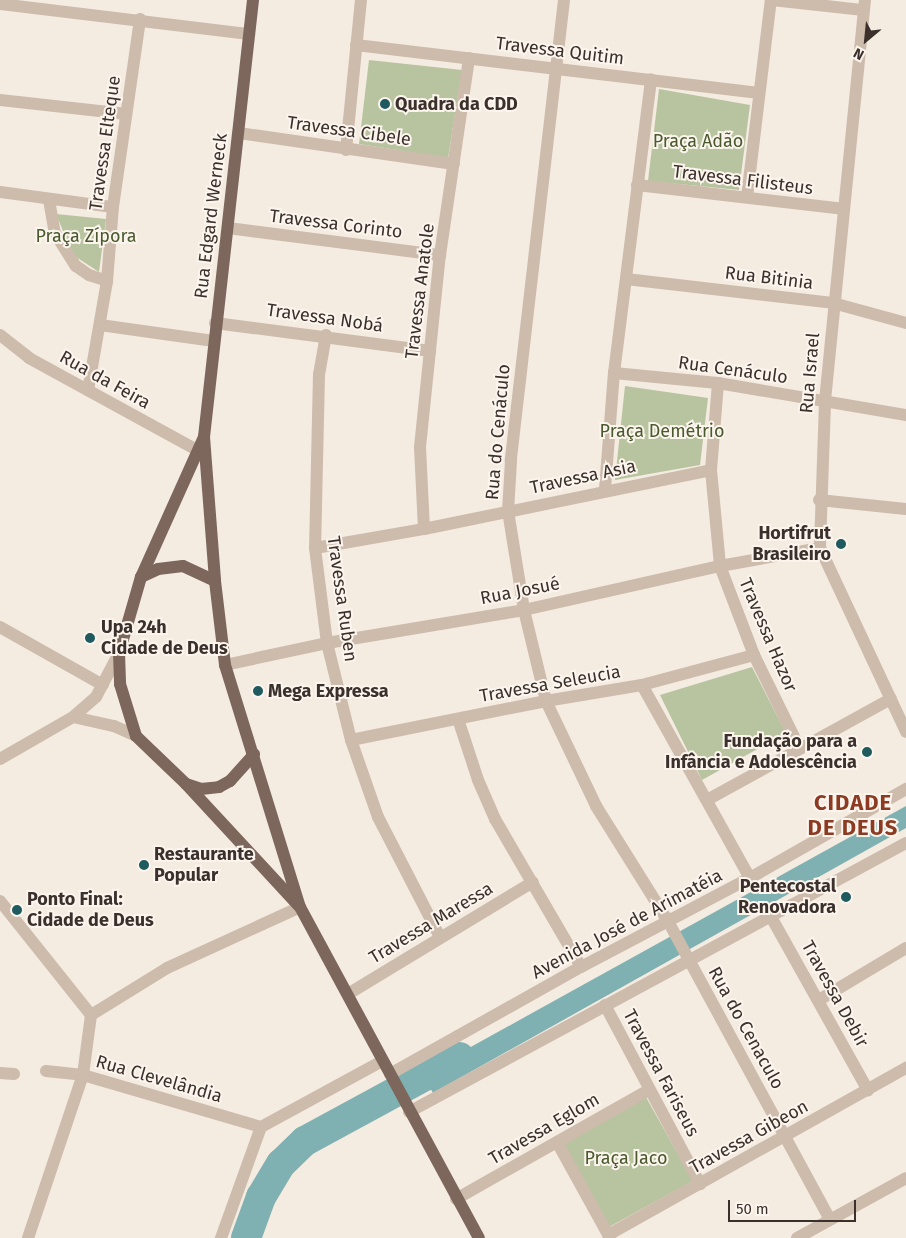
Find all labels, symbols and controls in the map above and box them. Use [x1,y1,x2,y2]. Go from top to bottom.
north arrow [841,15,891,65]
street label: Travessa Quitim [495,32,625,70]
text: N [851,44,867,63]
street label: Travessa Elteque [85,74,125,212]
place label: Quadra da CDD [395,93,518,115]
marker: Quadra da CDD [379,98,391,110]
street label: Travessa Cibele [286,112,412,150]
park label: Praça Adão [653,130,743,152]
street label: Rua Edgard Werneck [190,132,232,300]
street label: Travessa Filisteus [672,161,814,199]
street label: Travessa Corinto [268,205,404,243]
street label: Travessa Anatole [401,222,439,360]
park label: Praça Zípora [35,225,137,247]
street label: Rua Bitinia [724,262,814,294]
street label: Travessa Nobá [265,299,385,337]
street label: Rua Israel [796,332,824,414]
street label: Rua da Feira [56,346,154,414]
street label: Rua Cenáculo [677,352,789,388]
street label: Rua do Cenáculo [481,363,515,501]
park label: Praça Demétrio [600,420,724,442]
street label: Travessa Asia [528,455,638,499]
place label: Hortifrut Brasileiro [752,523,831,566]
street label: Travessa Ruben [322,535,362,663]
marker: Hortifrut Brasileiro [835,538,847,550]
street label: Rua Josué [478,573,562,609]
street label: Travessa Hazor [734,575,802,695]
place label: Upa 24h Cidade de Deus [101,617,228,660]
marker: Upa 24h Cidade de Deus [83,631,97,645]
street label: Travessa Seleucia [478,661,622,707]
place label: Mega Expressa [268,680,389,702]
marker: Mega Expressa [252,685,264,697]
place label: Fundação para a Infância e Adolescência [665,731,857,774]
marker: Fundação para a Infância e Adolescência [861,746,873,758]
district label: CIDADE DE DEUS [807,789,899,840]
place label: Restaurante Popular [154,844,254,886]
marker: Restaurante Popular [138,859,150,871]
street label: Avenida José de Arimatéia [528,865,726,983]
place label: Pentecostal Renovadora [738,876,836,919]
street label: Travessa Maressa [365,878,497,968]
place label: Ponto Final: Cidade de Deus [27,889,154,932]
marker: Pentecostal Renovadora [840,891,852,903]
marker: Ponto Final: Cidade de Deus [11,904,23,916]
street label: Travessa Debir [797,937,873,1051]
street label: Rua do Cenaculo [703,963,789,1093]
street label: Travessa Fariseus [618,1006,704,1140]
street label: Rua Clevelândia [93,1051,225,1107]
street label: Travessa Eglom [485,1089,603,1169]
street label: Travessa Gibeon [686,1096,812,1178]
park label: Praça Jaco [584,1147,668,1169]
scale bar [731,1190,858,1222]
text: 50 m [736,1200,769,1218]

